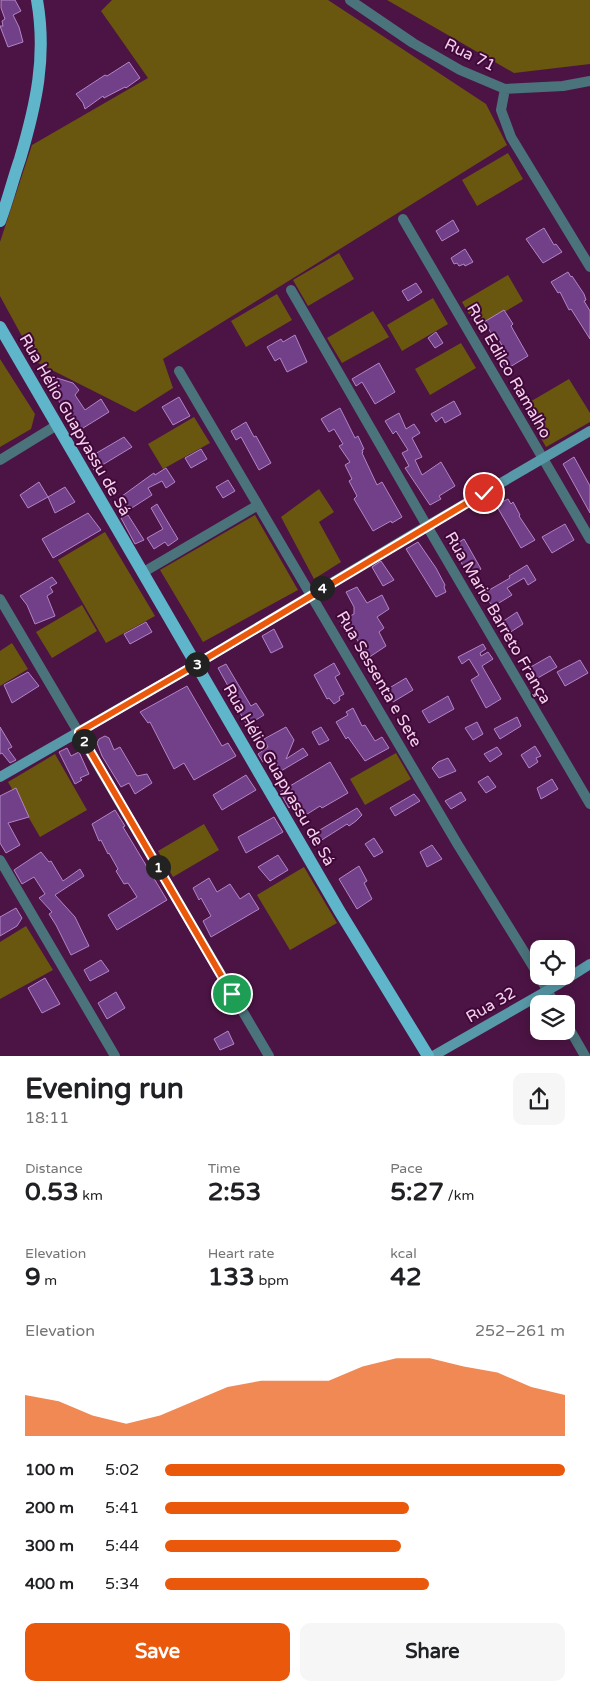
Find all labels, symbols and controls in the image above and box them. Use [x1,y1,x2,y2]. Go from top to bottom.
street label: Rua 71 [441,34,499,76]
street label: Rua Edilco Ramalho [462,300,556,442]
street label: Rua Hélio Guapyassu de Sá [15,330,135,520]
pin [463,472,505,514]
icon: check [470,479,498,507]
street label: Rua Mario Barreto França [440,528,556,708]
pin: 4 [310,576,334,600]
text: 4 [318,580,327,597]
street label: Rua Sessenta e Sete [332,607,426,751]
pin: 3 [184,652,210,676]
text: 3 [193,656,202,673]
street label: Rua Hélio Guapyassu de Sá [219,680,339,870]
pin: 2 [72,728,96,754]
text: 2 [80,733,89,750]
pin: 1 [146,854,170,880]
text: 1 [154,859,163,876]
map controls [530,940,575,1040]
button: locate [530,940,575,985]
pin [211,973,253,1015]
icon: arrive [218,980,246,1008]
street label: Rua 32 [462,983,520,1027]
button: layers [530,995,575,1040]
text: Evening run [25,1072,184,1106]
button: share [513,1073,565,1125]
text: 18:11 [25,1108,69,1128]
text: Distance [25,1160,83,1177]
text: Time [208,1160,240,1177]
text: Pace [390,1160,423,1177]
text: 0.53 [25,1177,79,1207]
text: 2:53 [208,1177,261,1207]
text: 5:27 [390,1177,444,1207]
text: km [79,1187,103,1204]
text: /km [444,1187,474,1204]
text: Elevation [25,1245,86,1262]
text: Heart rate [208,1245,274,1262]
text: kcal [390,1245,417,1262]
text: 9 [25,1262,41,1292]
text: 133 [208,1262,255,1292]
text: 42 [390,1262,422,1292]
text: m [41,1272,57,1289]
text: bpm [255,1272,289,1289]
text: Elevation [25,1321,95,1341]
text: 252–261 m [475,1321,565,1341]
text: 100 m [25,1460,74,1480]
text: 5:02 [105,1460,139,1480]
text: 200 m [25,1498,74,1518]
text: 5:41 [105,1498,139,1518]
text: 300 m [25,1536,74,1556]
text: 5:44 [105,1536,139,1556]
text: 400 m [25,1574,74,1594]
text: 5:34 [105,1574,139,1594]
button: Save [25,1623,290,1681]
button: Share [300,1623,565,1681]

